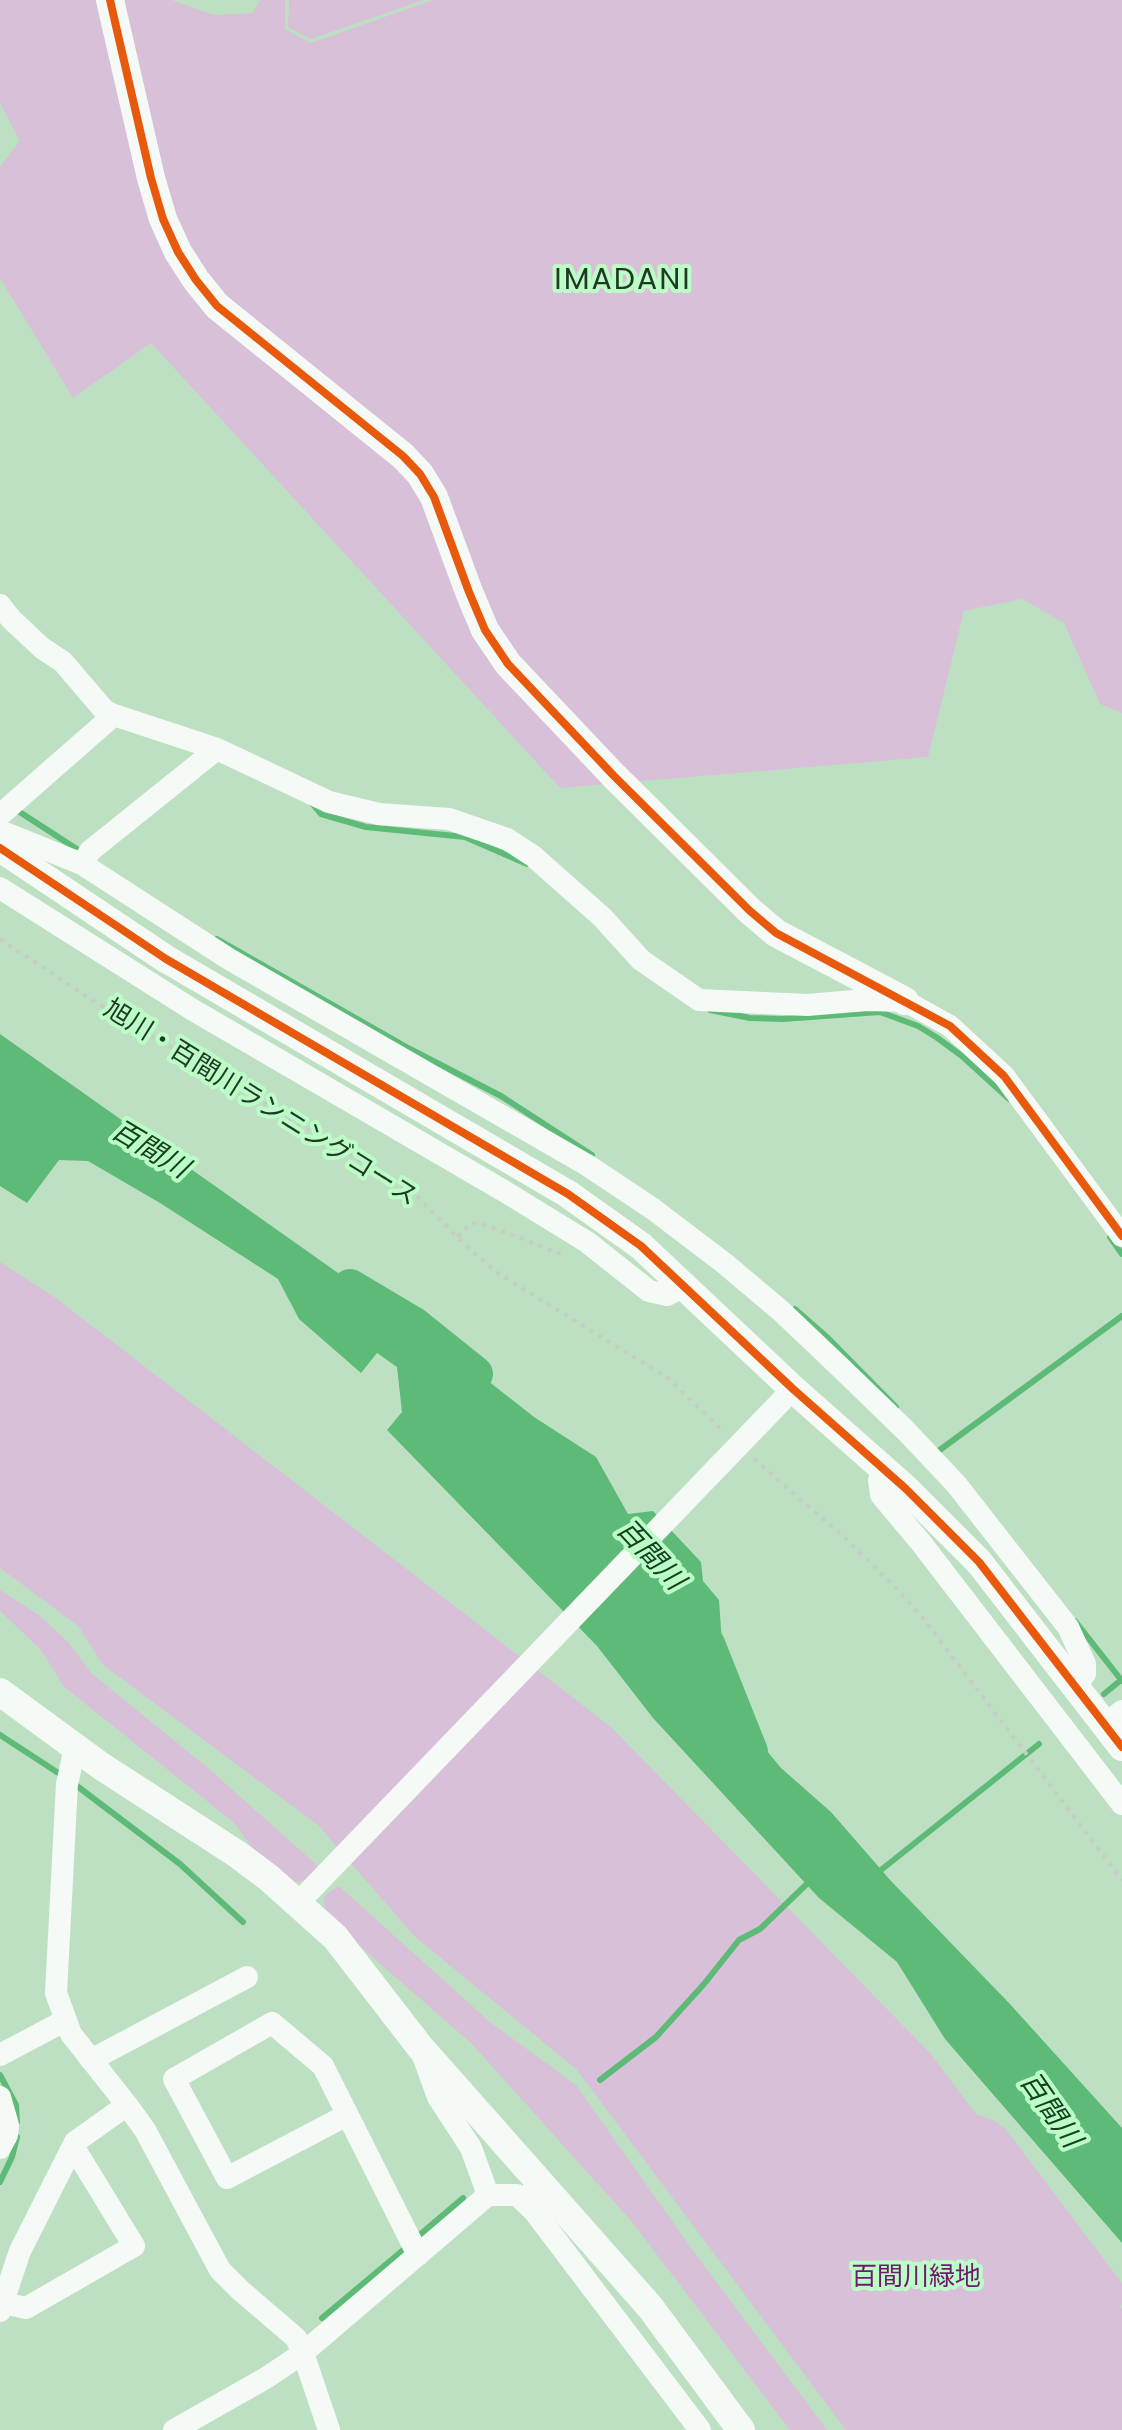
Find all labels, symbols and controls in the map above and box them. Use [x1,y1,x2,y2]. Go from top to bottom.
district label: IMADANI [554,263,692,299]
street label: 旭川・百間川ランニングコース [97,994,423,1214]
water label: 百間川 [104,1115,194,1187]
water label: 百間川 [608,1514,690,1598]
water label: 百間川 [1011,2067,1087,2155]
park label: 百間川緑地 [851,2262,981,2294]

